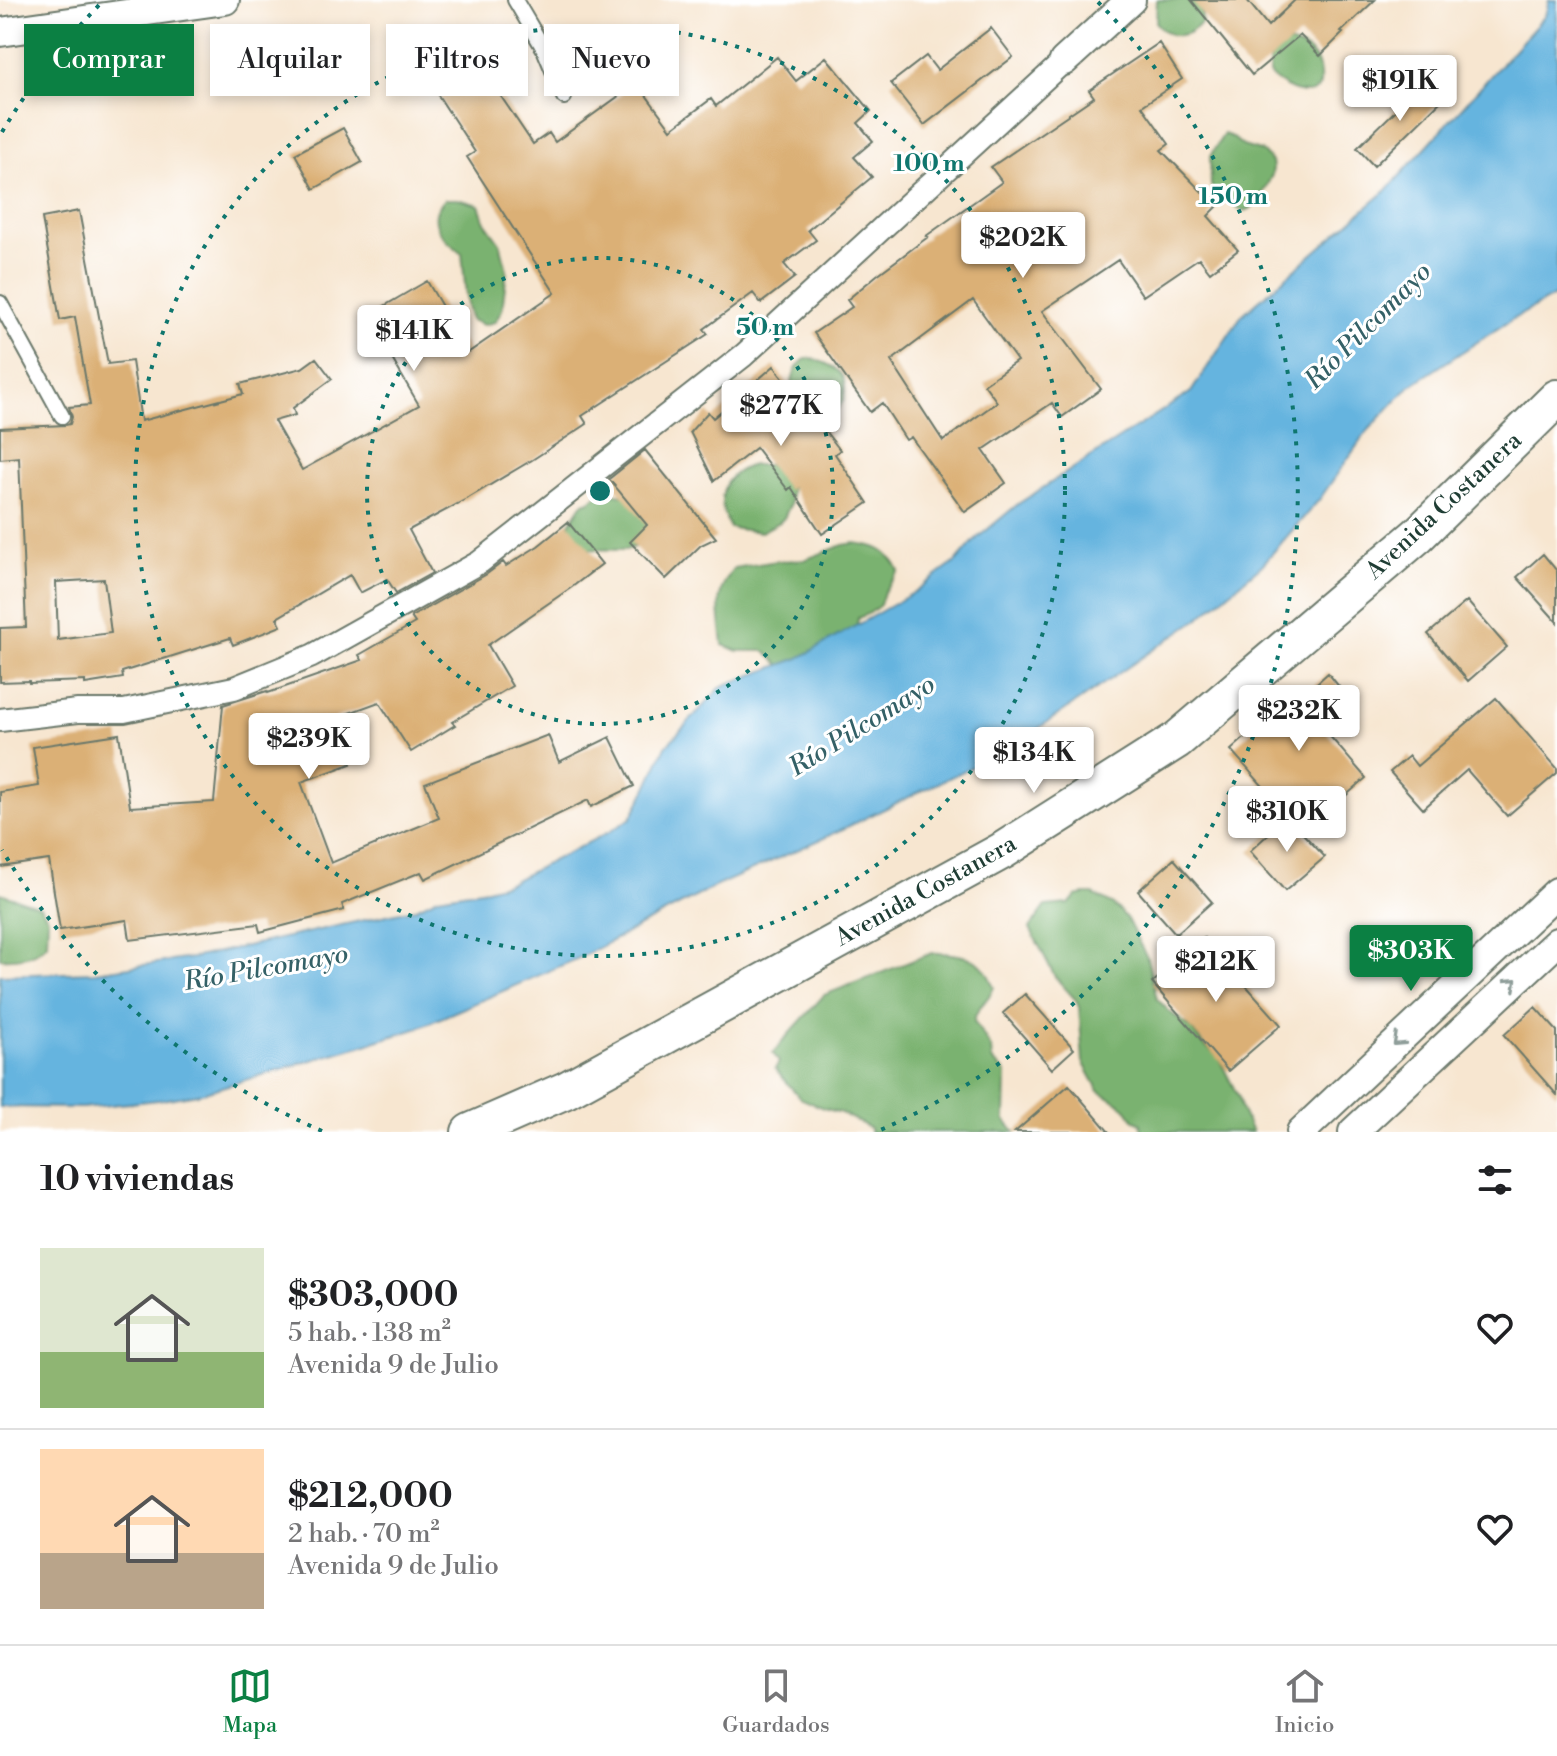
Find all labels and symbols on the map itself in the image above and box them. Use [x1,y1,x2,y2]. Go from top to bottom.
pin: $191K [1344,55,1456,123]
text: 100 m [893,149,965,179]
text: 150 m [1198,182,1268,212]
pin: $202K [967,212,1079,280]
water label: Río Pilcomayo [1297,256,1438,397]
pin: $141K [358,305,470,373]
text: 50 m [736,313,794,343]
pin: $277K [725,380,837,448]
street label: Avenida Costanera [1359,425,1529,587]
centre of rings [586,477,614,505]
water label: Río Pilcomayo [782,668,941,784]
pin: $232K [1243,685,1355,753]
pin: $239K [253,713,365,781]
pin: $134K [978,727,1090,795]
pin: $310K [1231,786,1343,854]
street label: Avenida Costanera [829,828,1023,954]
pin: $303K [1355,925,1467,993]
pin: $212K [1160,936,1272,1004]
water label: Río Pilcomayo [180,938,351,998]
one-way arrow [1503,978,1517,993]
one-way arrow [1393,1032,1407,1046]

